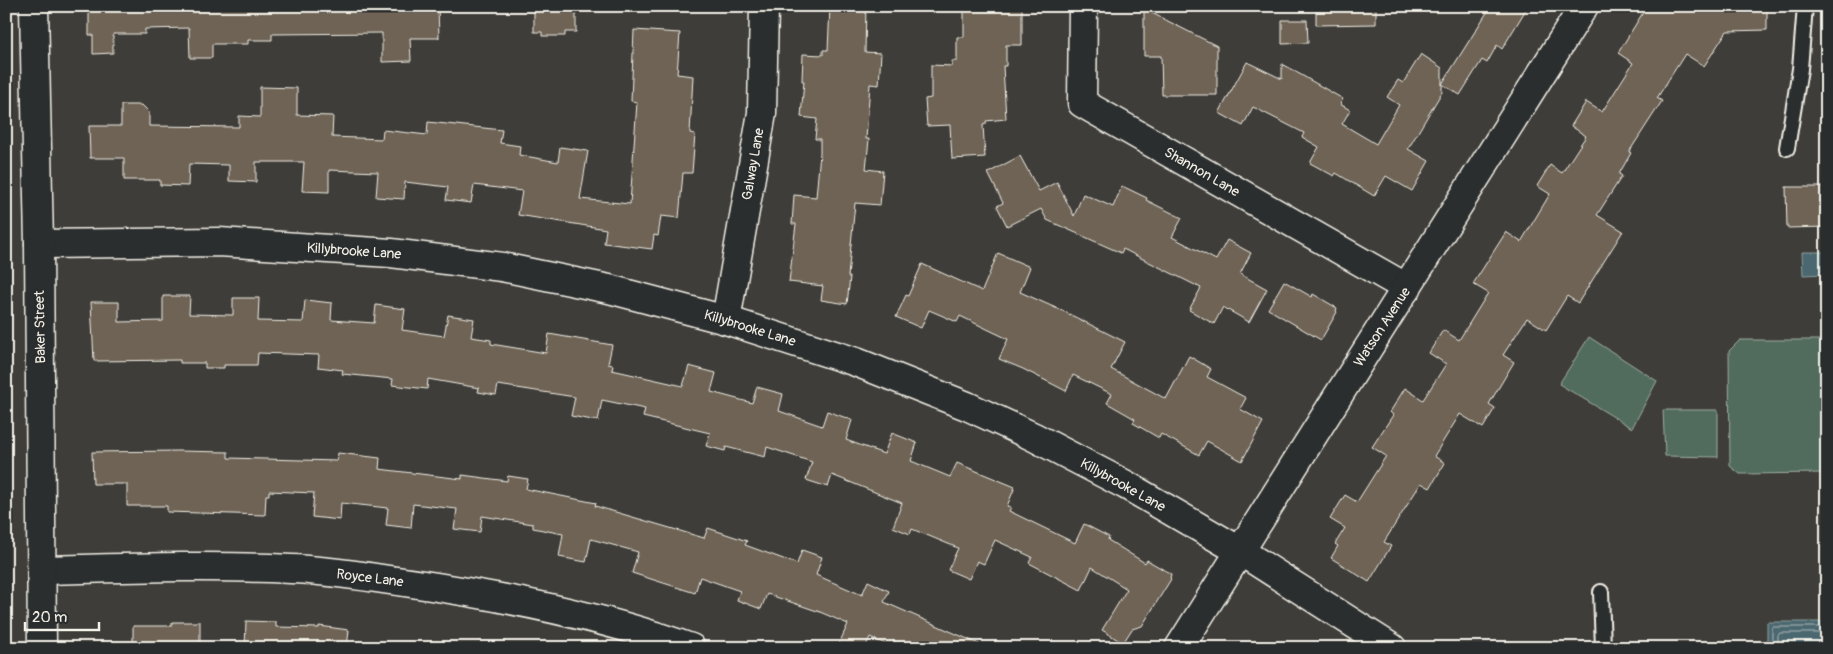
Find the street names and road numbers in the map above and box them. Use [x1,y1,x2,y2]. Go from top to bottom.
street label: Galway Lane [738,127,768,201]
street label: Shannon Lane [1161,144,1243,200]
street label: Killybrooke Lane [306,239,402,263]
street label: Watson Avenue [1350,284,1414,370]
street label: Baker Street [31,290,49,364]
street label: Killybrooke Lane [702,306,798,350]
street label: Killybrooke Lane [1077,455,1169,515]
street label: Royce Lane [335,565,405,591]

